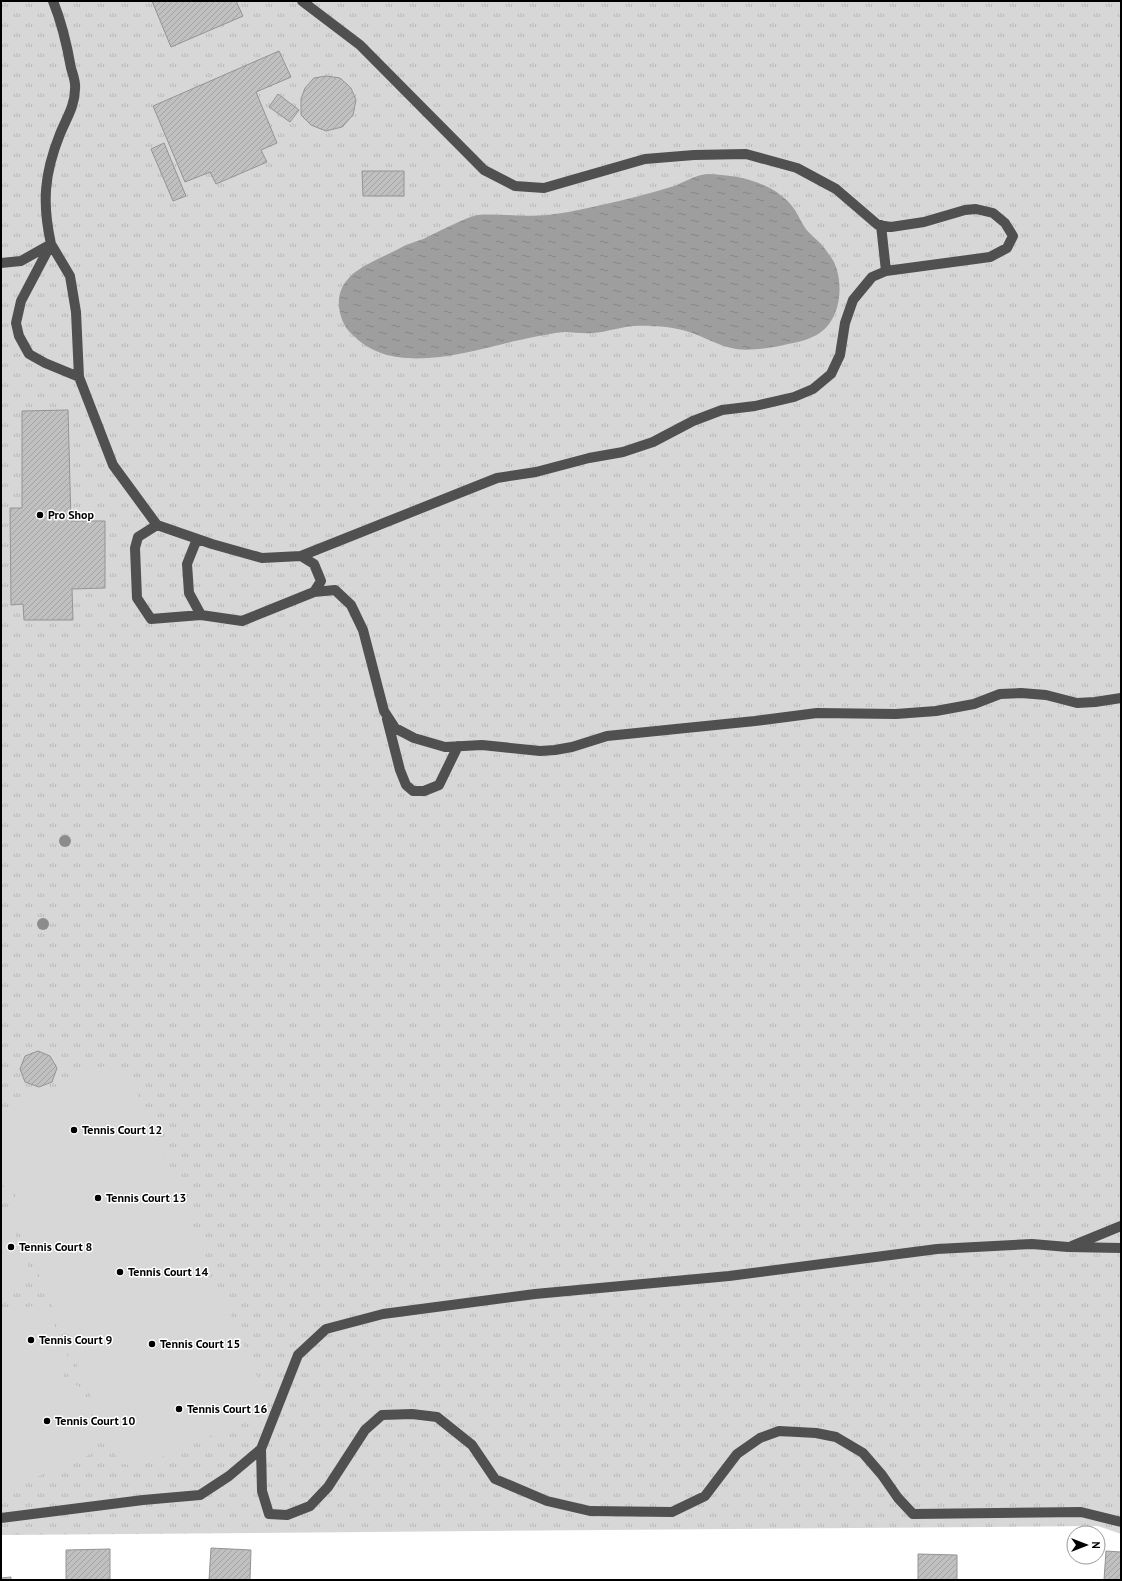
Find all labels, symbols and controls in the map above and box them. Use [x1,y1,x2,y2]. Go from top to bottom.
place label: Pro Shop [48,507,95,522]
marker: Pro Shop [35,510,45,520]
place label: Tennis Court 12 [82,1122,162,1137]
marker: Tennis Court 12 [69,1125,79,1135]
place label: Tennis Court 13 [106,1190,186,1205]
marker: Tennis Court 13 [93,1193,103,1203]
place label: Tennis Court 8 [19,1239,93,1254]
marker: Tennis Court 8 [6,1242,16,1252]
place label: Tennis Court 14 [128,1264,208,1279]
marker: Tennis Court 14 [115,1267,125,1277]
place label: Tennis Court 9 [39,1332,113,1347]
marker: Tennis Court 9 [26,1335,36,1345]
place label: Tennis Court 15 [160,1336,240,1351]
marker: Tennis Court 15 [147,1339,157,1349]
place label: Tennis Court 16 [187,1401,267,1416]
marker: Tennis Court 16 [174,1404,184,1414]
place label: Tennis Court 10 [55,1413,135,1428]
marker: Tennis Court 10 [42,1416,52,1426]
north arrow [1066,1525,1106,1565]
text: N [1089,1541,1103,1549]

